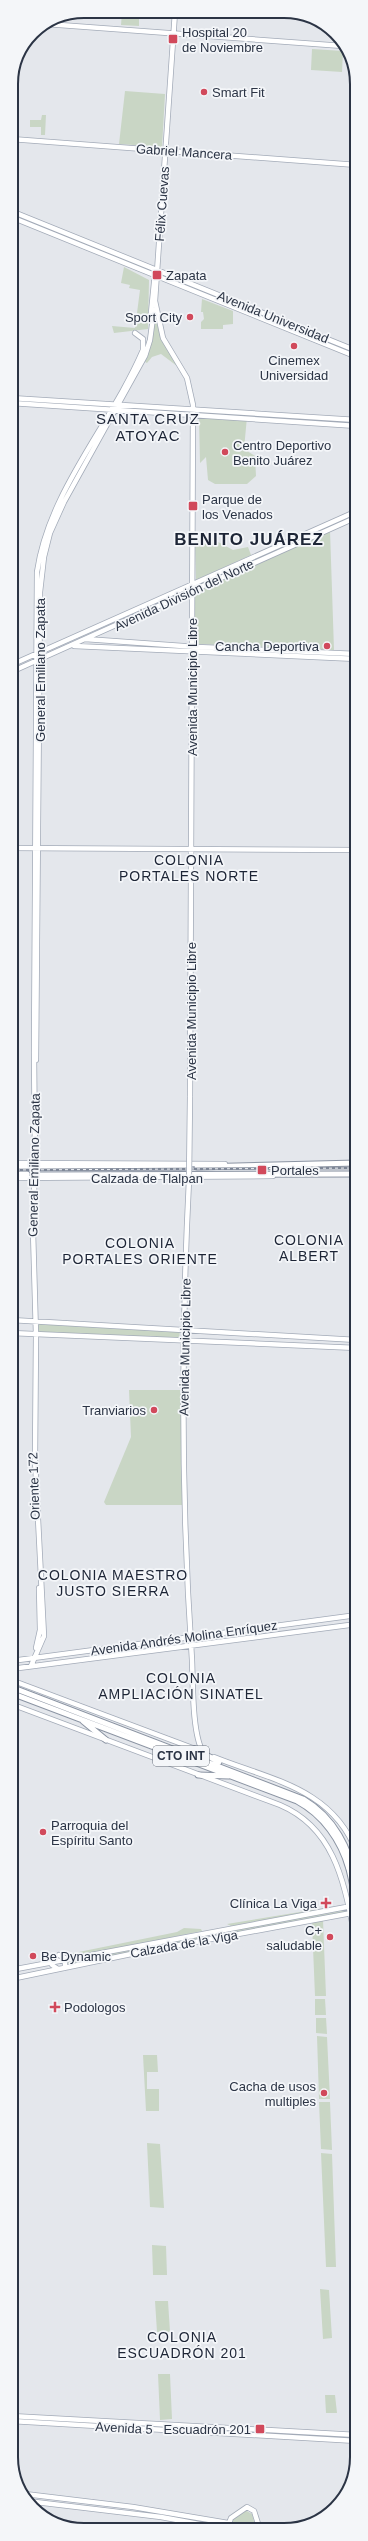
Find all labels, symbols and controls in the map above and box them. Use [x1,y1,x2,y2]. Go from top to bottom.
place label: Hospital 20 de Noviembre [182,25,263,55]
marker: Hospital 20 de Noviembre [167,33,179,45]
place label: Smart Fit [212,85,265,100]
marker: Smart Fit [199,87,209,97]
street label: Gabriel Mancera [136,141,233,163]
street label: Félix Cuevas [152,166,172,242]
place label: Zapata [166,268,207,283]
marker: Zapata [151,269,163,281]
street label: Avenida Universidad [215,288,331,346]
place label: Sport City [125,310,182,325]
marker: Sport City [185,312,195,322]
marker: Cinemex Universidad [289,341,299,351]
place label: Cinemex Universidad [260,353,328,383]
district label: SANTA CRUZ ATOYAC [96,410,200,444]
place label: Centro Deportivo Benito Juárez [233,438,331,468]
marker: Centro Deportivo Benito Juárez [220,447,230,457]
place label: Parque de los Venados [202,492,273,522]
marker: Parque de los Venados [187,500,199,512]
district label: BENITO JUÁREZ [174,530,324,549]
street label: Avenida División del Norte [112,556,256,634]
street label: General Emiliano Zapata [33,597,48,742]
street label: Avenida Municipio Libre [185,618,200,756]
place label: Cancha Deportiva [215,639,320,654]
marker: Cancha Deportiva [322,641,332,651]
district label: COLONIA PORTALES NORTE [119,852,259,884]
street label: Avenida Municipio Libre [184,942,199,1080]
street label: General Emiliano Zapata [25,1092,43,1237]
place label: Portales [271,1163,319,1178]
marker: Portales [256,1164,268,1176]
street label: Calzada de Tlalpan [91,1171,203,1186]
district label: COLONIA ALBERT [274,1232,344,1264]
district label: COLONIA PORTALES ORIENTE [62,1235,218,1267]
street label: Avenida Municipio Libre [176,1278,194,1416]
place label: Tranviarios [82,1403,146,1418]
marker: Tranviarios [149,1405,159,1415]
street label: Oriente 172 [25,1452,43,1520]
district label: COLONIA MAESTRO JUSTO SIERRA [38,1567,188,1599]
street label: Avenida Andrés Molina Enríquez [90,1617,278,1659]
district label: COLONIA AMPLIACIÓN SINATEL [98,1670,264,1702]
road number: CTO INT [153,1746,209,1766]
place label: Parroquia del Espíritu Santo [51,1818,133,1848]
marker: Parroquia del Espíritu Santo [38,1827,48,1837]
place label: Clínica La Viga [230,1896,318,1911]
marker: Clínica La Viga [320,1897,332,1909]
place label: C+ saludable [266,1923,322,1953]
street label: Calzada de la Viga [129,1927,240,1961]
marker: C+ saludable [325,1932,335,1942]
place label: Be Dynamic [41,1949,112,1964]
marker: Be Dynamic [28,1951,38,1961]
place label: Podologos [64,2000,126,2015]
marker: Podologos [49,2001,61,2013]
place label: Cacha de usos multiples [229,2079,316,2109]
marker: Cacha de usos multiples [319,2088,329,2098]
district label: COLONIA ESCUADRÓN 201 [117,2329,247,2361]
street label: Avenida 5 [95,2419,153,2437]
place label: Escuadrón 201 [164,2422,251,2437]
marker: Escuadrón 201 [254,2423,266,2435]

